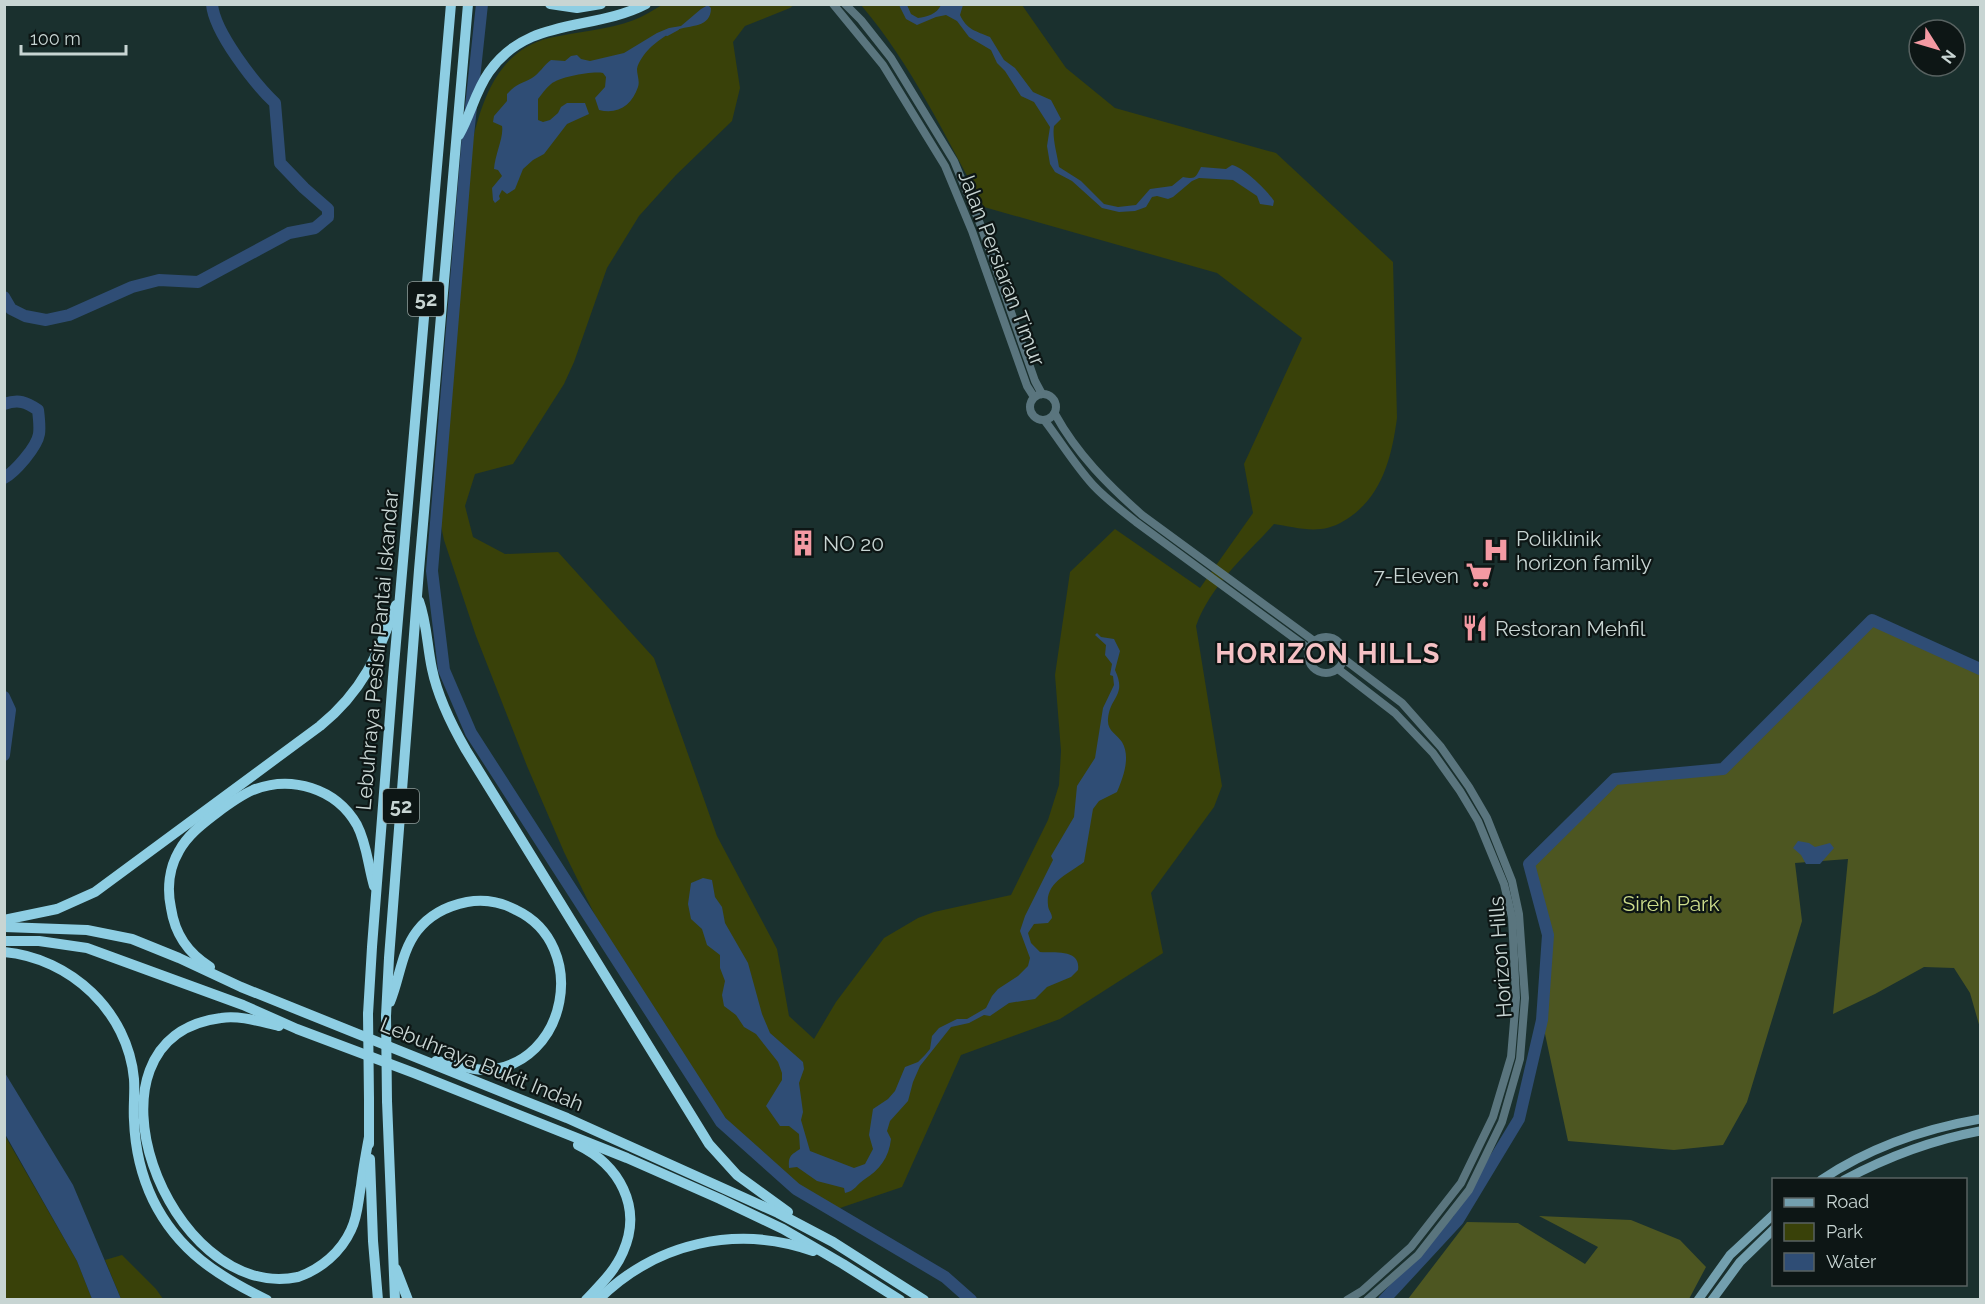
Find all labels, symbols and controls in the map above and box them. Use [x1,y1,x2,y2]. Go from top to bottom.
scale bar [21,18,126,56]
north arrow [1907,18,1967,78]
text: 100 m [30,28,81,49]
text: N [1937,46,1960,67]
street label: Jalan Persiaran Timur [953,167,1051,370]
road number: 52 [408,282,444,316]
street label: Lebuhraya Pesisir Pantai Iskandar [351,488,404,812]
place label: Poliklinik horizon family [1516,526,1652,575]
building icon: NO 20 [788,528,818,558]
place label: NO 20 [823,531,884,556]
hospital icon: Poliklinik horizon family [1481,535,1511,565]
supermarket icon: 7-Eleven [1464,560,1494,590]
place label: 7-Eleven [1374,563,1459,588]
restaurant icon: Restoran Mehfil [1460,613,1490,643]
place label: Restoran Mehfil [1495,616,1646,641]
district label: HORIZON HILLS [1215,638,1441,669]
road number: 52 [383,789,419,823]
park label: Sireh Park [1622,891,1720,916]
street label: Horizon Hills [1483,895,1517,1019]
street label: Lebuhraya Bukit Indah [377,1012,587,1116]
legend [1772,1178,1967,1286]
text: Road [1826,1191,1869,1212]
text: Park [1826,1221,1863,1242]
text: Water [1826,1251,1877,1272]

